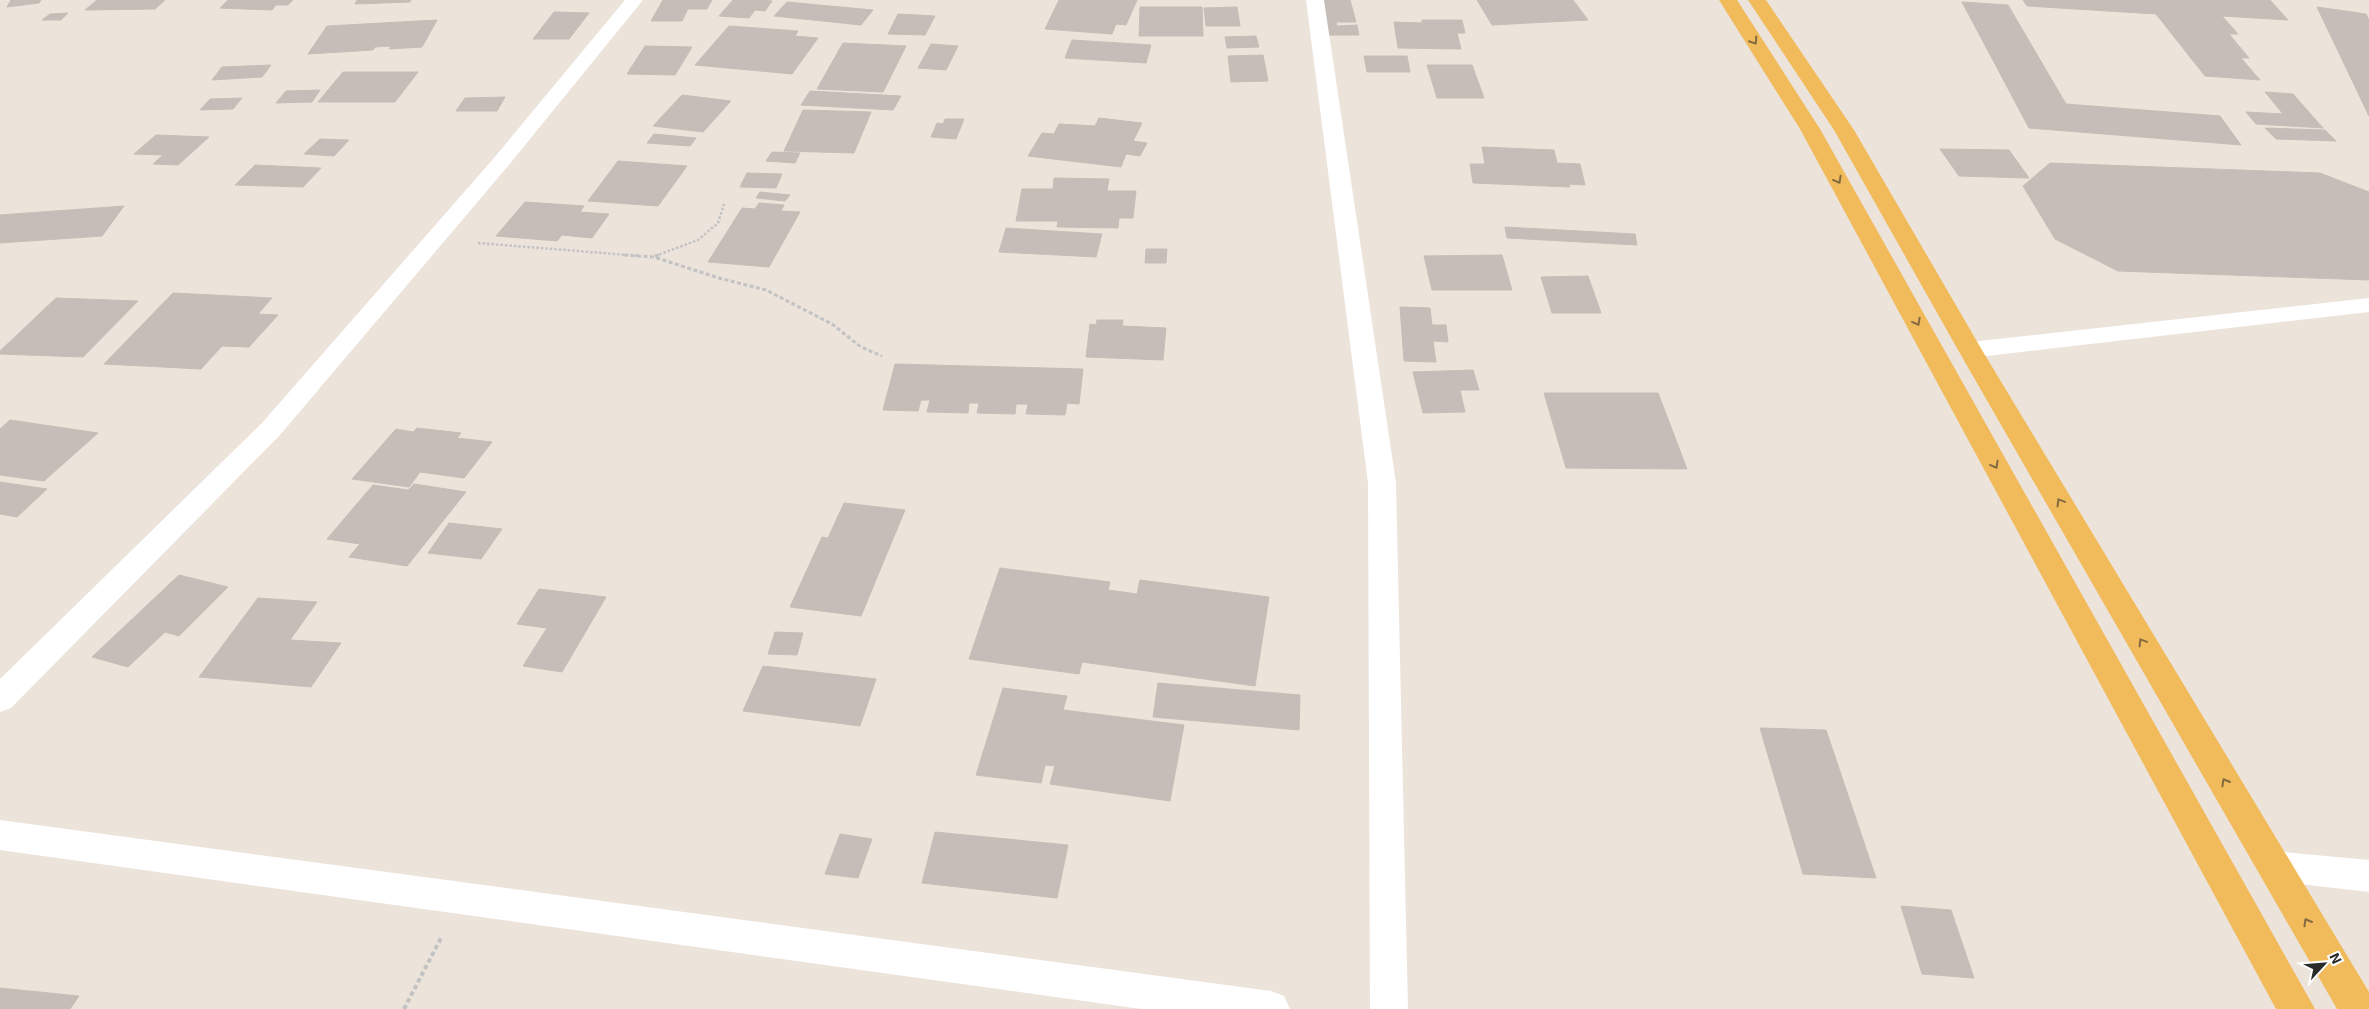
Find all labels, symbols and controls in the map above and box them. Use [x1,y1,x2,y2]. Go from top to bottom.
one-way arrow [1748,36,1758,45]
one-way arrow [1832,175,1842,184]
one-way arrow [1911,317,1921,326]
one-way arrow [1989,459,1999,468]
one-way arrow [2056,498,2066,507]
one-way arrow [2139,638,2149,647]
one-way arrow [2221,778,2231,787]
one-way arrow [2303,918,2313,927]
north arrow [2299,939,2349,989]
text: N [2326,950,2346,966]

